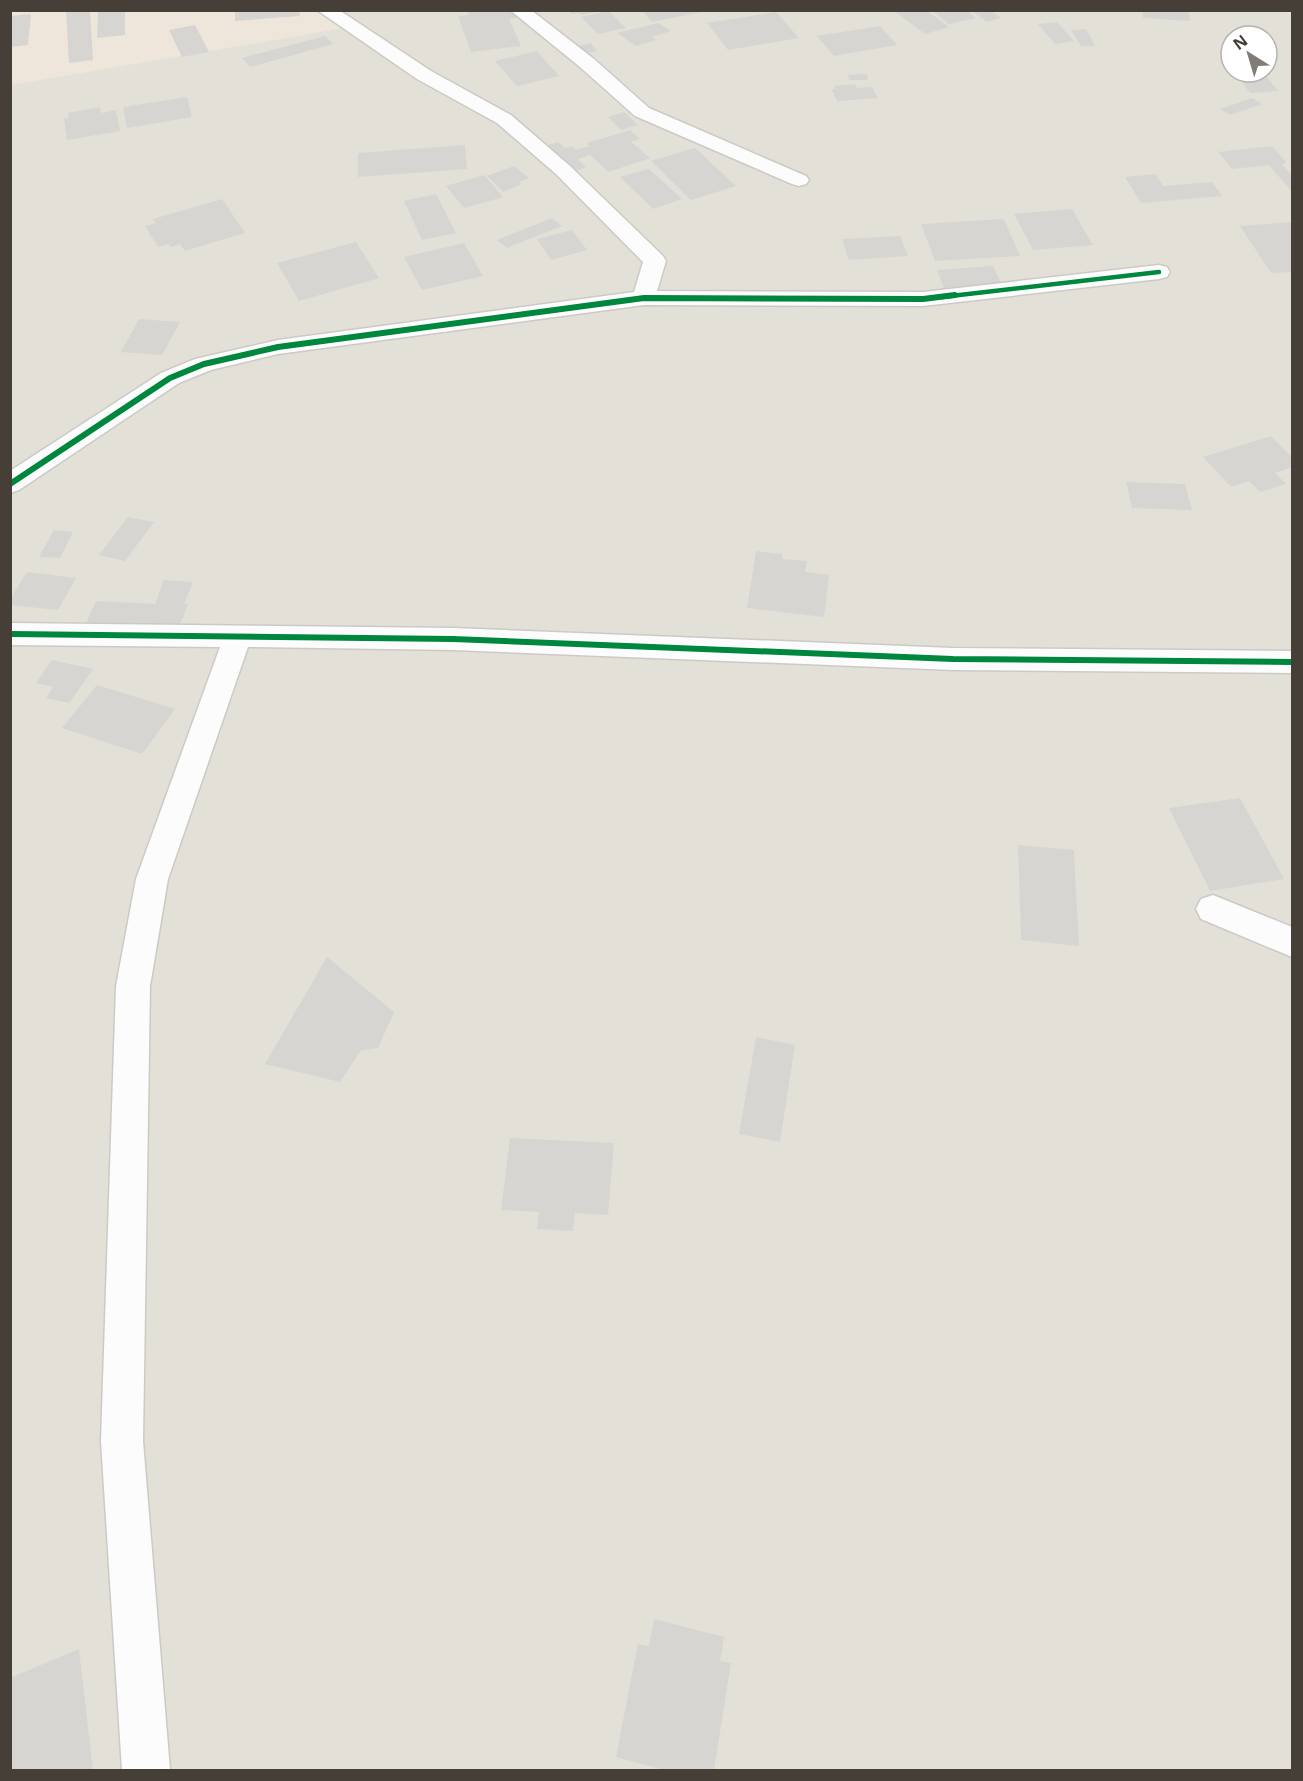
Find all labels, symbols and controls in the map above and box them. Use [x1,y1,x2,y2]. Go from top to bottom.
north arrow [1219,24,1279,84]
text: N [1228,29,1252,55]

